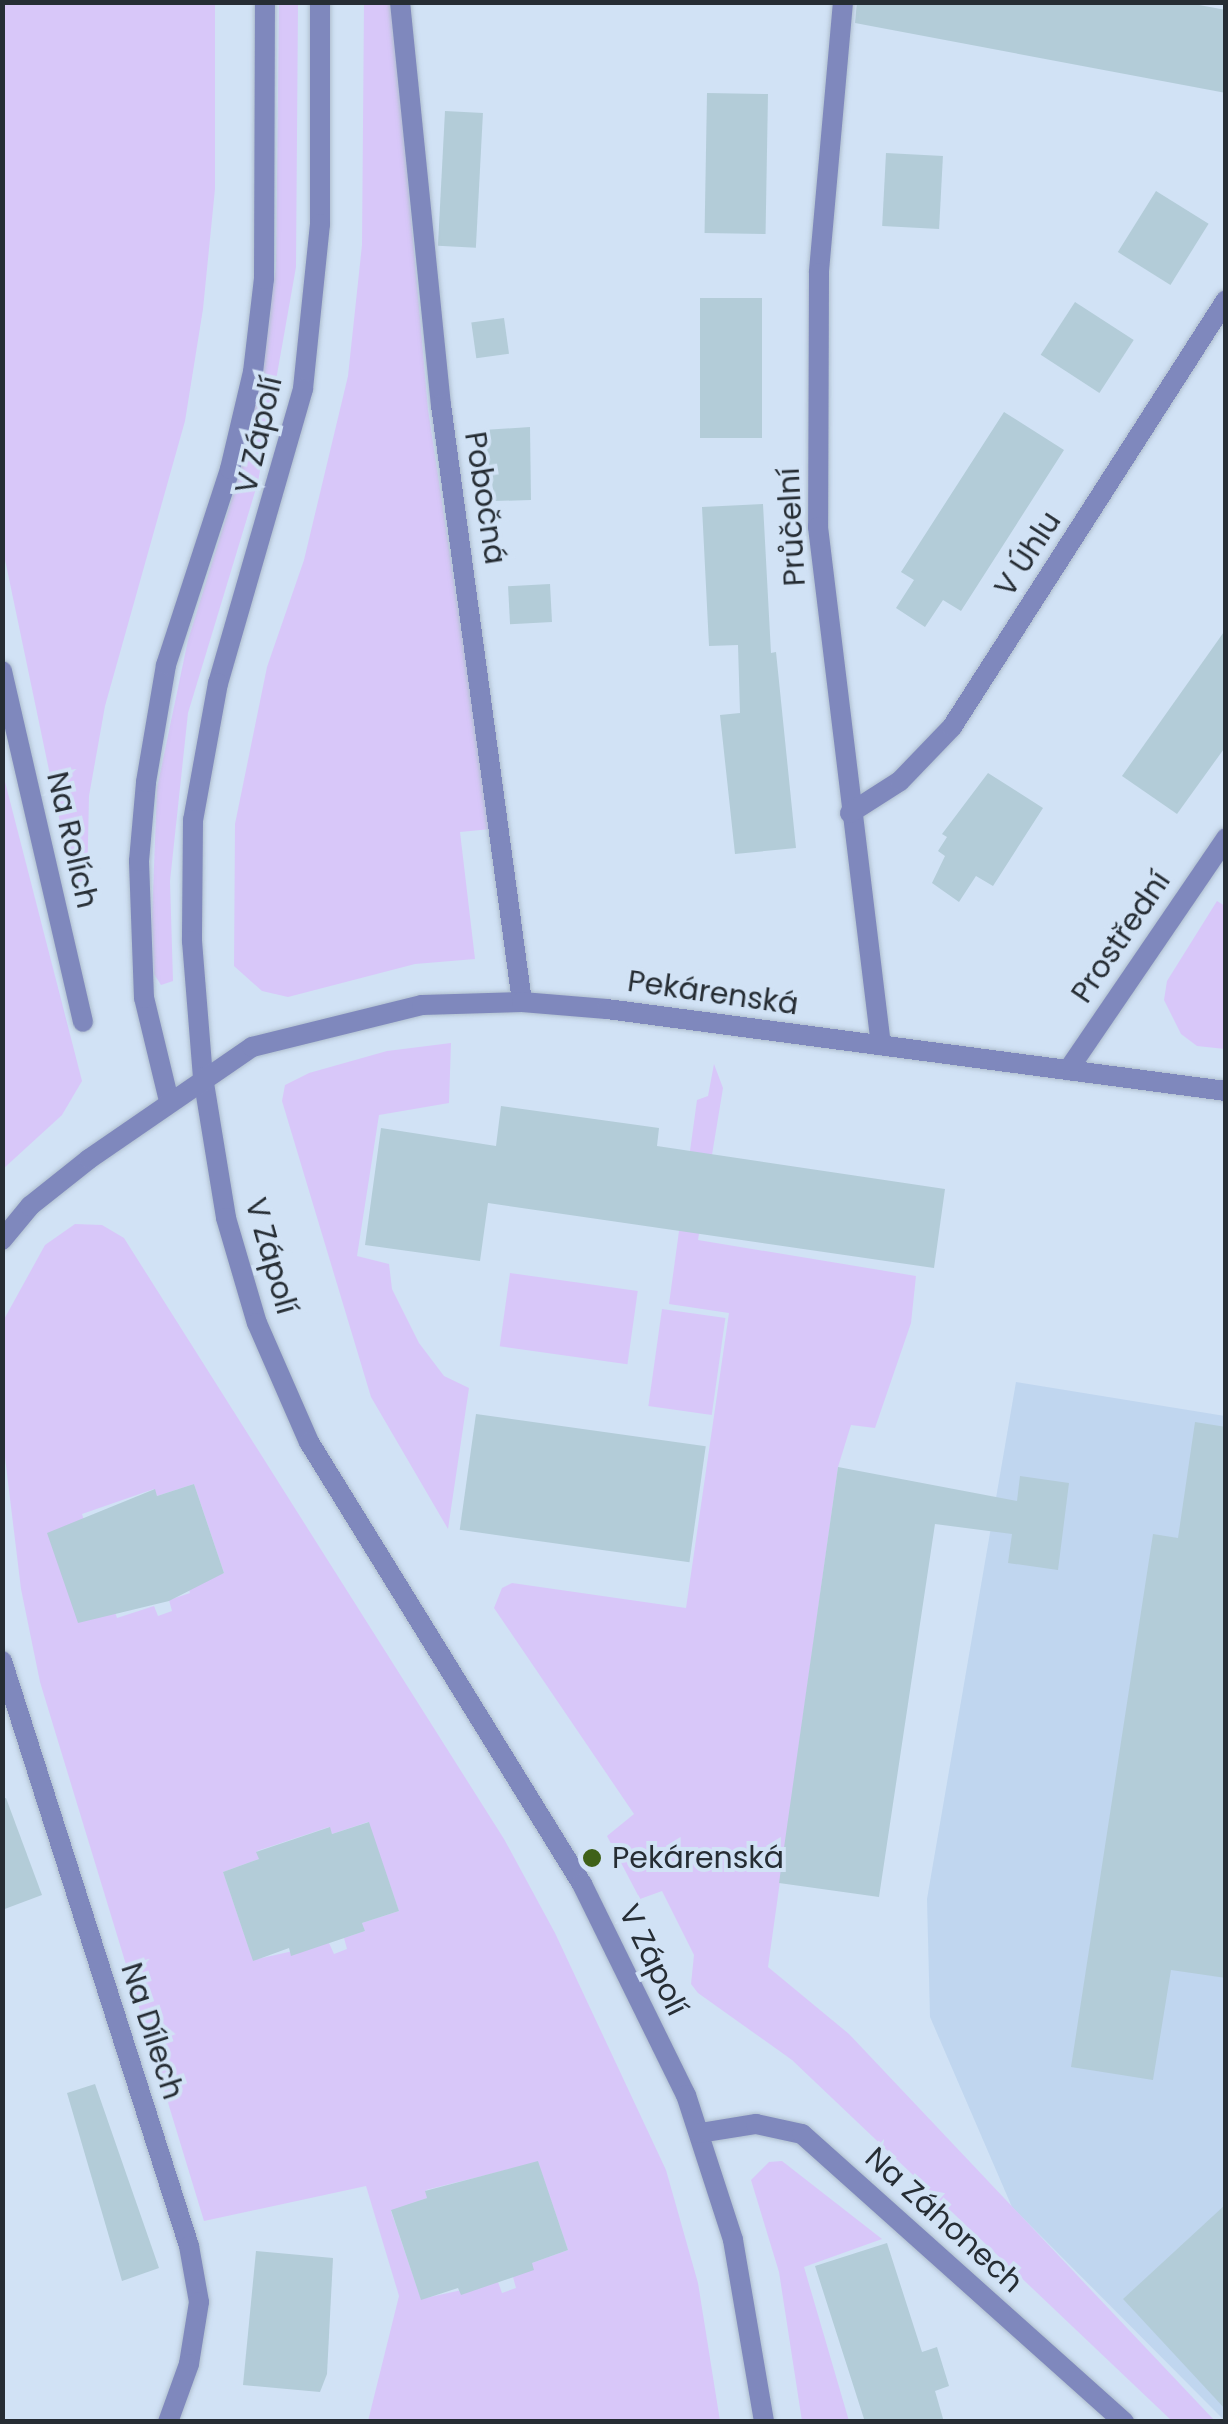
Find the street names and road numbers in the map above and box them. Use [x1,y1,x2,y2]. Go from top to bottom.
street label: V Zápolí [228,373,290,497]
street label: Pobočná [457,429,513,567]
street label: Průčelní [771,467,813,587]
street label: V Úhlu [987,505,1069,603]
street label: Na Rolích [39,768,105,912]
street label: Prostřední [1064,864,1178,1010]
street label: Pekárenská [625,963,801,1023]
street label: V Zápolí [237,1194,305,1318]
street label: V Zápolí [611,1899,695,2021]
street label: Na Dílech [113,1958,191,2104]
street label: Na Záhonech [858,2140,1030,2300]

